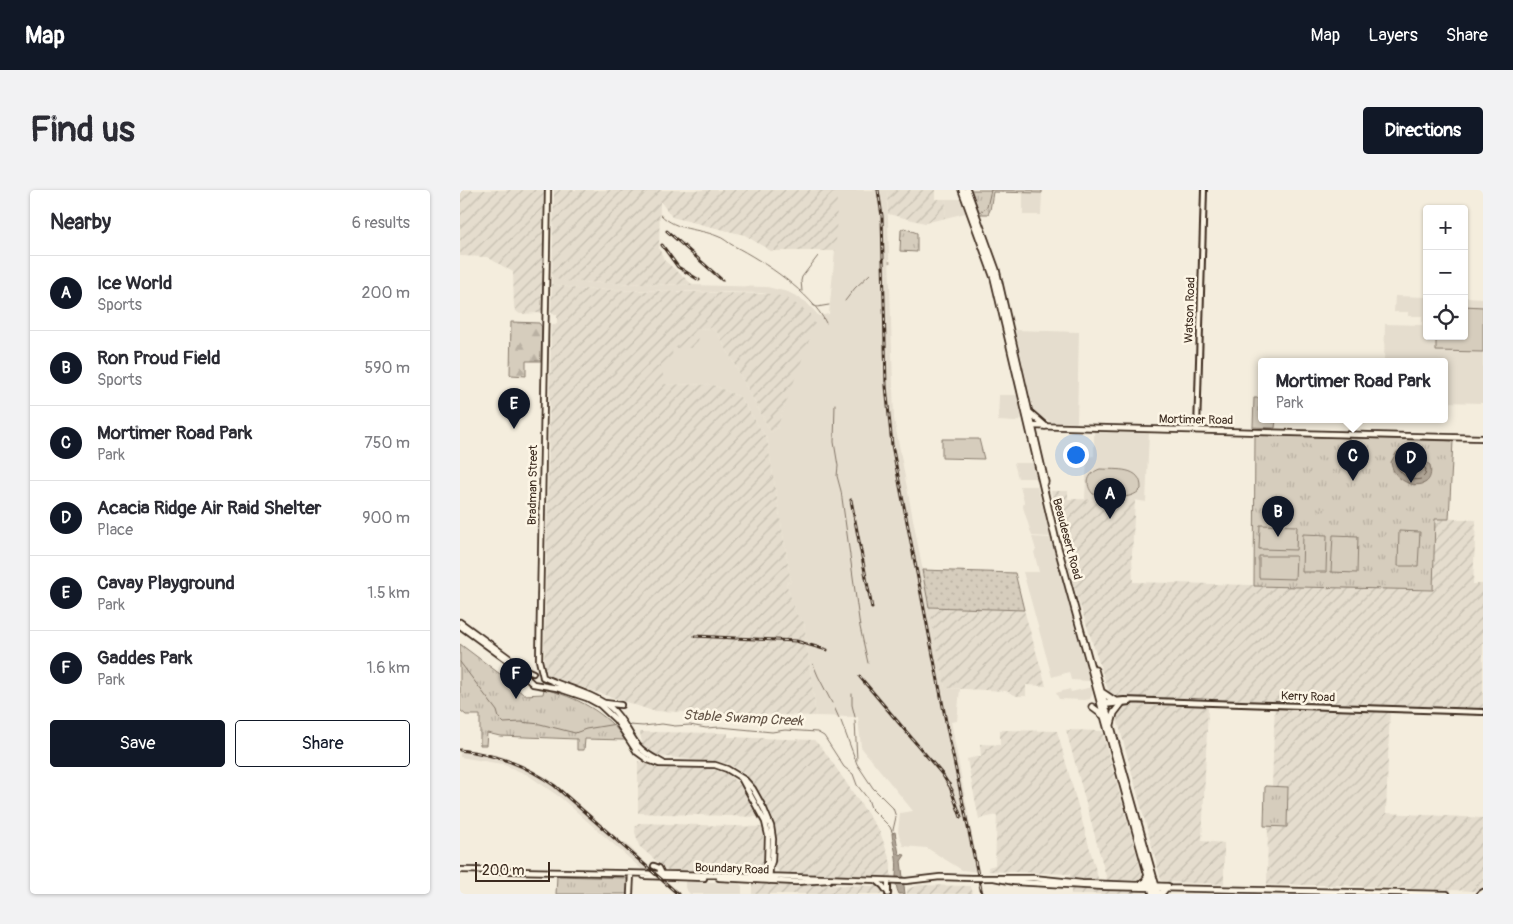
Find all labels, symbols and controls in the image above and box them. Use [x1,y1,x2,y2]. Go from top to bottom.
text: Map [25,21,65,50]
text: Map [1311,24,1340,47]
text: Layers [1368,24,1418,47]
text: Share [1446,24,1488,47]
button: Directions [1363,107,1483,154]
text: Find us [30,108,135,152]
map controls [1423,205,1468,340]
button: + [1423,205,1468,250]
text: Nearby [50,209,111,236]
text: 6 results [352,213,410,233]
button: − [1423,250,1468,295]
text: Ice World [97,271,172,295]
street label: Watson Road [1181,277,1199,343]
text: A [61,283,71,303]
text: 200 m [362,283,410,303]
text: Sports [97,295,142,315]
button: locate [1423,295,1468,340]
text: Ron Proud Field [97,346,221,370]
text: B [61,358,71,378]
text: 590 m [364,358,410,378]
popup [1258,358,1448,423]
text: Mortimer Road Park [1275,369,1431,393]
text: Sports [97,370,142,390]
pin: E [498,388,530,429]
text: Park [1275,393,1303,413]
street label: Mortimer Road [1159,412,1233,428]
text: Mortimer Road Park [97,421,252,445]
text: C [61,433,71,453]
text: 750 m [364,433,410,453]
pin: C [1337,440,1369,481]
your location [1063,442,1089,468]
pin: D [1395,442,1427,483]
text: Park [97,445,125,465]
street label: Bradman Street [525,445,541,525]
pin: A [1094,478,1126,519]
text: Acacia Ridge Air Raid Shelter [97,496,321,520]
pin: B [1262,496,1294,537]
street label: Beaudesert Road [1049,497,1085,582]
text: D [61,508,71,528]
text: 900 m [362,508,410,528]
text: Place [97,520,133,540]
text: Cavay Playground [97,571,235,595]
text: E [62,583,70,603]
text: 1.5 km [367,583,410,603]
text: Park [97,595,125,615]
text: Gaddes Park [97,646,193,670]
text: F [61,658,71,678]
text: 1.6 km [367,658,410,678]
pin: F [500,658,532,699]
text: Park [97,670,125,690]
street label: Kerry Road [1281,689,1336,705]
water label: Stable Swamp Creek [683,706,804,730]
button: Save [50,720,225,767]
button: Share [235,720,410,767]
scale bar [475,859,550,882]
street label: Boundary Road [695,860,770,878]
text: 200 m [482,862,524,879]

